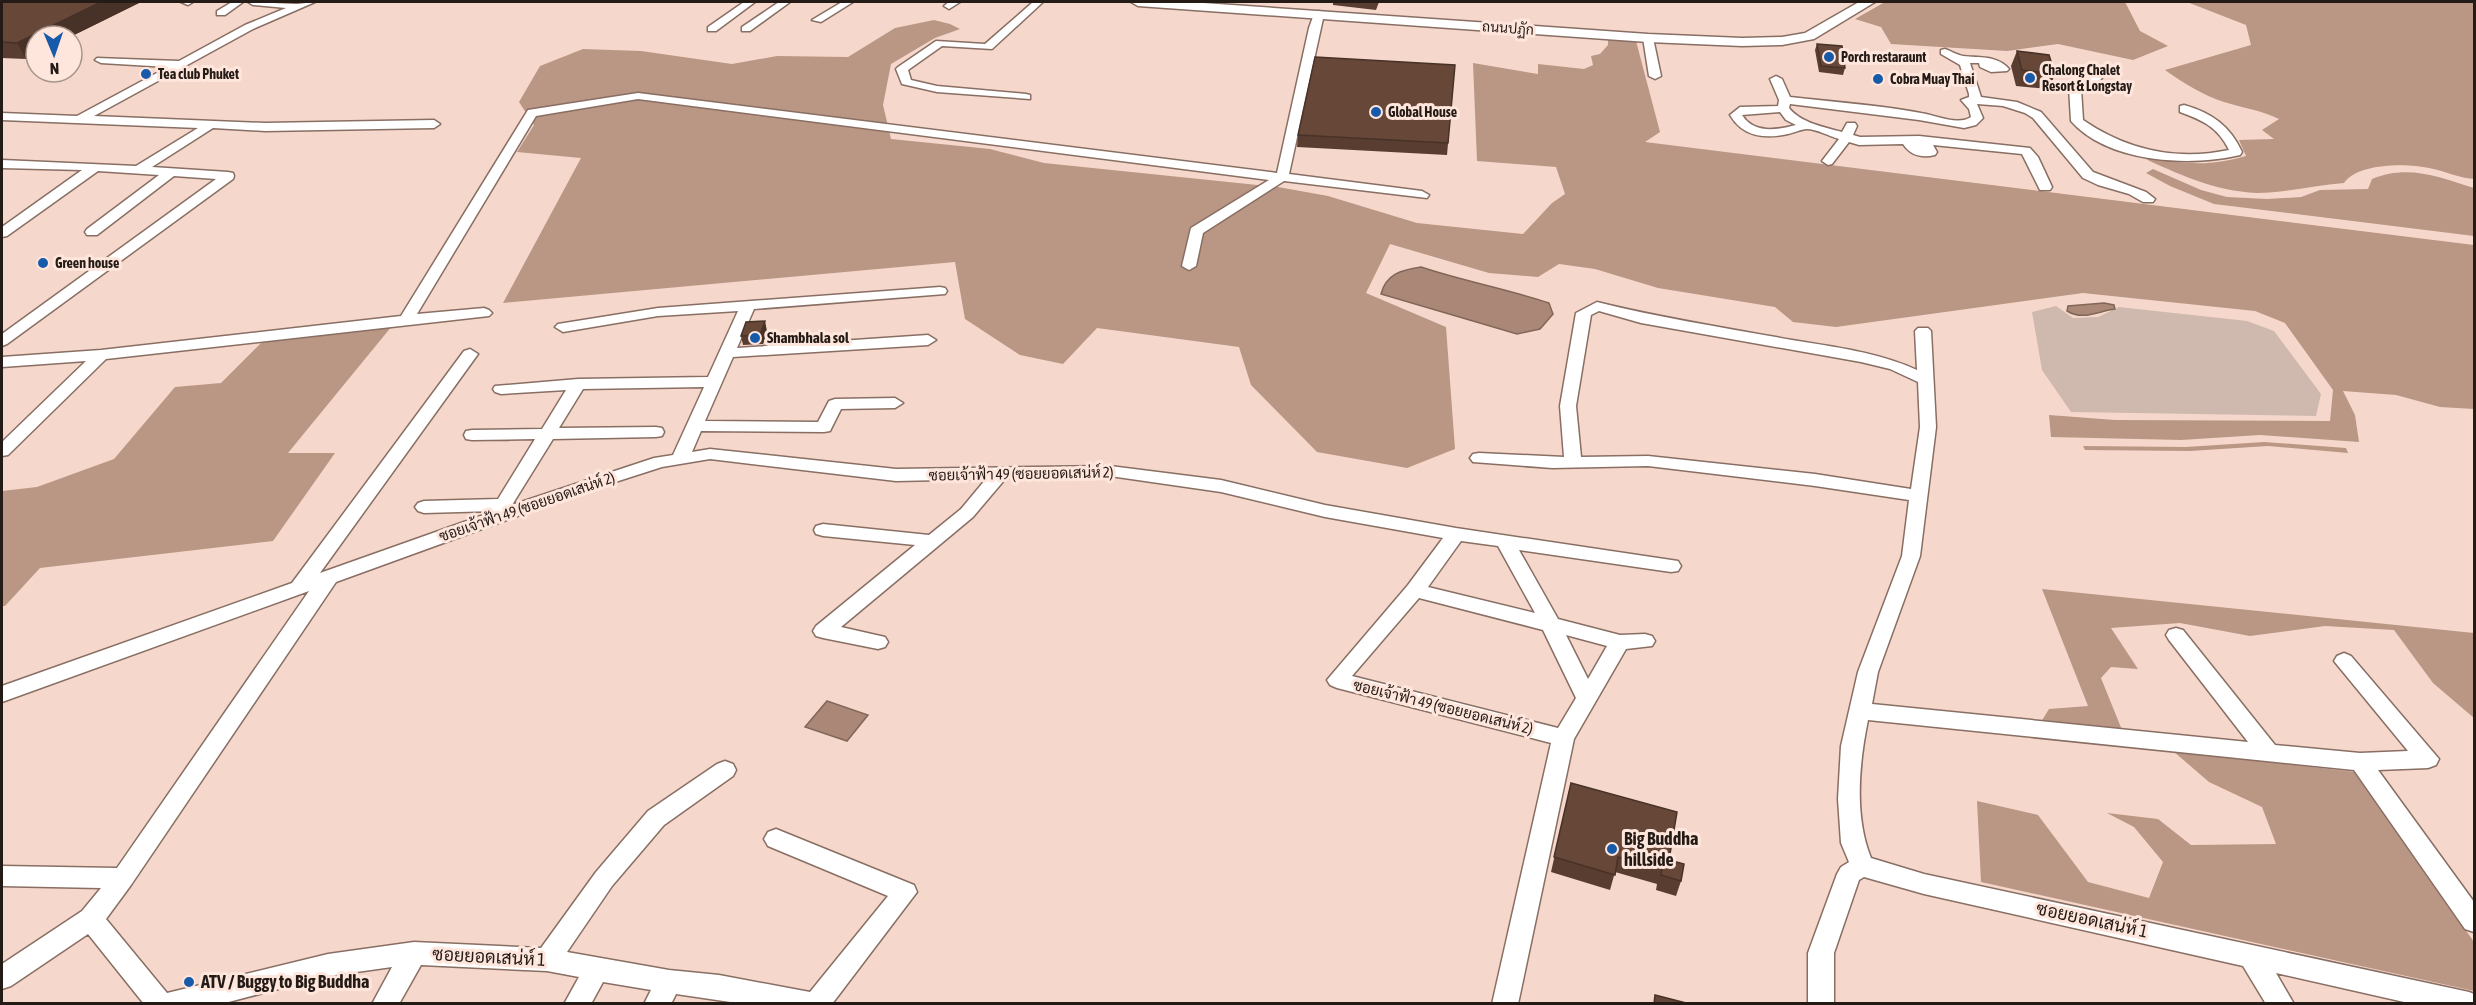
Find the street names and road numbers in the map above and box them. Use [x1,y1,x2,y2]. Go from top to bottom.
street label: ถนนปฏัก [1482,18,1534,39]
street label: ซอยเจ้าฟ้า 49 (ซอยยอดเสน่ห์ 2) [928,462,1114,484]
street label: ซอยเจ้าฟ้า 49 (ซอยยอดเสน่ห์ 2) [436,467,617,545]
street label: ซอยเจ้าฟ้า 49 (ซอยยอดเสน่ห์ 2) [1351,675,1535,737]
street label: ซอยยอดเสน่ห์ 1 [2034,896,2150,942]
street label: ซอยยอดเสน่ห์ 1 [432,941,546,970]

